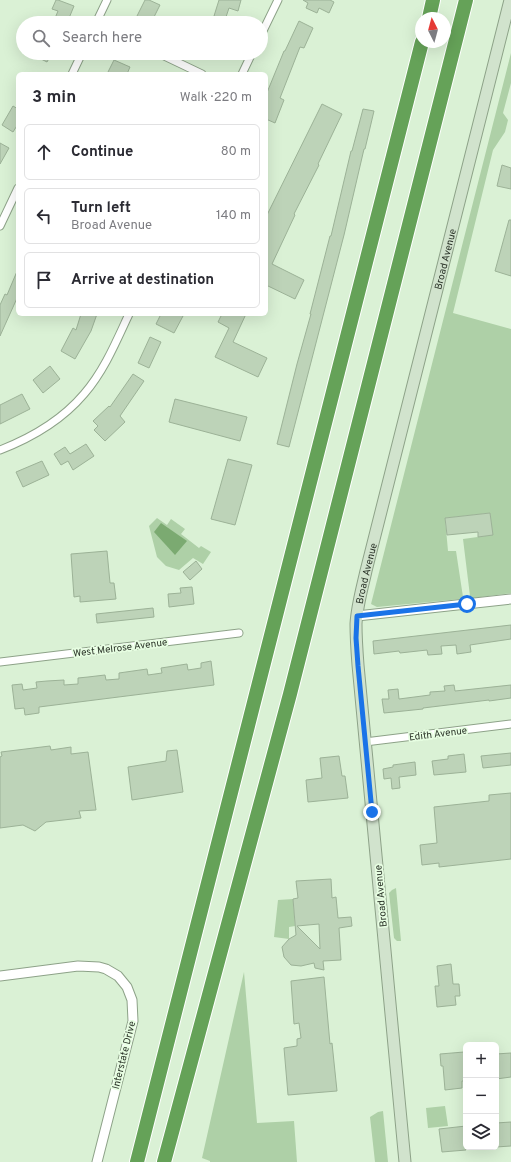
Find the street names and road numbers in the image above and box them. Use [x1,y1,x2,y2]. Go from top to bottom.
street label: Broad Avenue [432,228,460,291]
street label: Broad Avenue [354,542,381,605]
street label: West Melrose Avenue [72,636,168,661]
street label: Edith Avenue [408,724,468,744]
street label: Broad Avenue [372,864,391,927]
street label: Interstate Drive [110,1020,139,1091]

